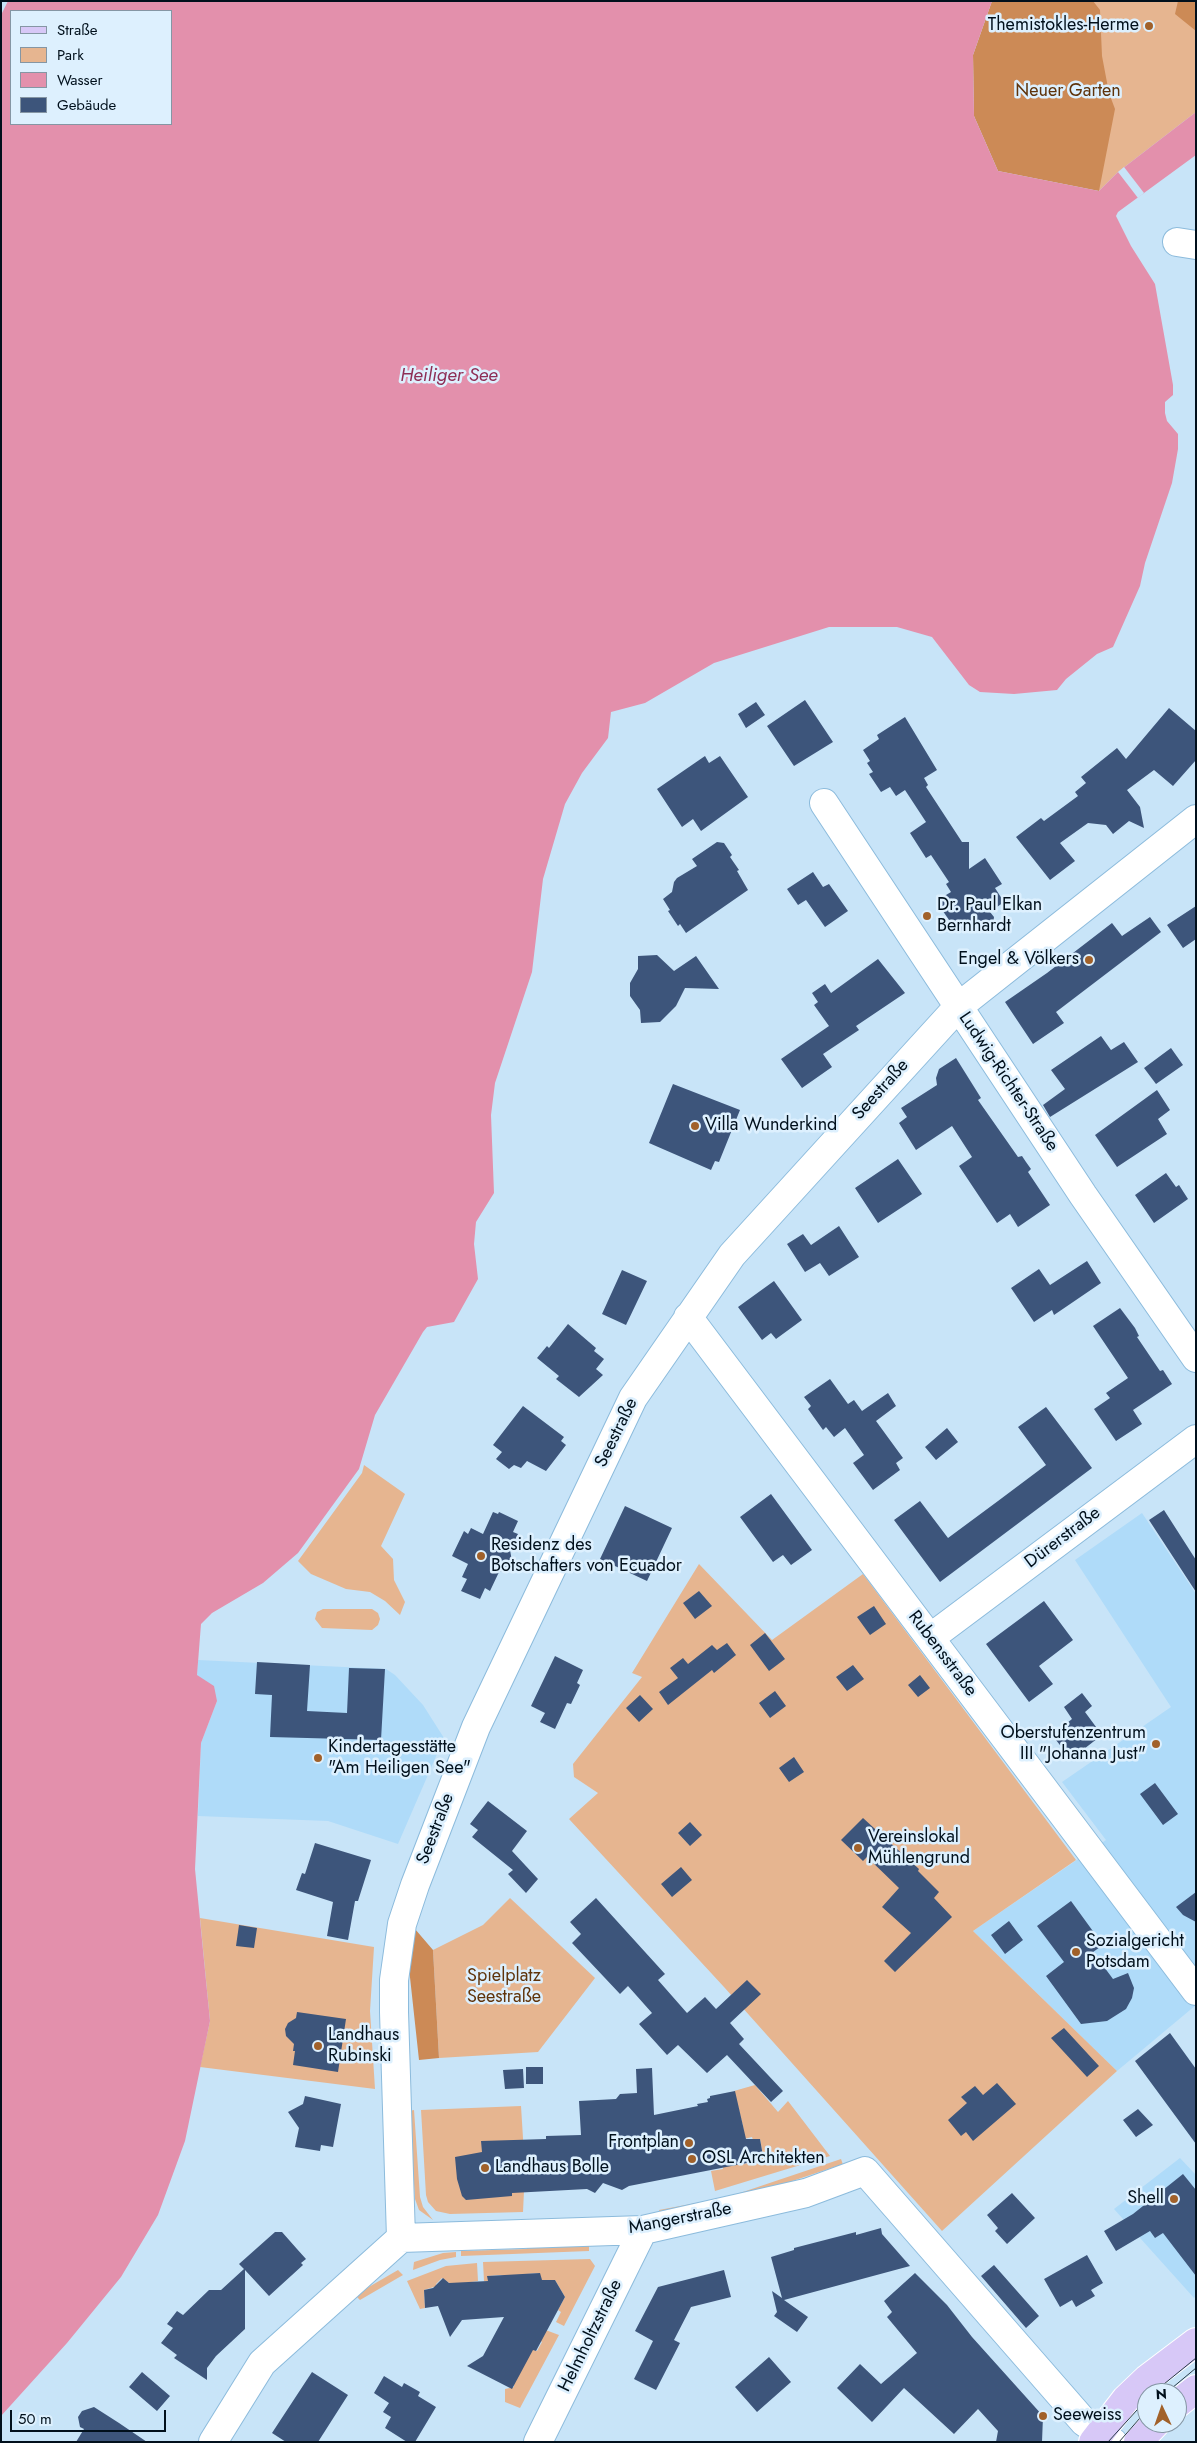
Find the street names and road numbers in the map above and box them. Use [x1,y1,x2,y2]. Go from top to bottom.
street label: Ludwig-Richter-Straße [953,1008,1063,1156]
street label: Seestraße [848,1055,914,1125]
street label: Seestraße [591,1395,643,1471]
street label: Dürerstraße [1021,1503,1105,1573]
street label: Rubensstraße [903,1607,981,1701]
street label: Seestraße [413,1790,459,1868]
street label: Mangerstraße [627,2198,733,2240]
street label: Helmholtzstraße [555,2276,627,2396]

